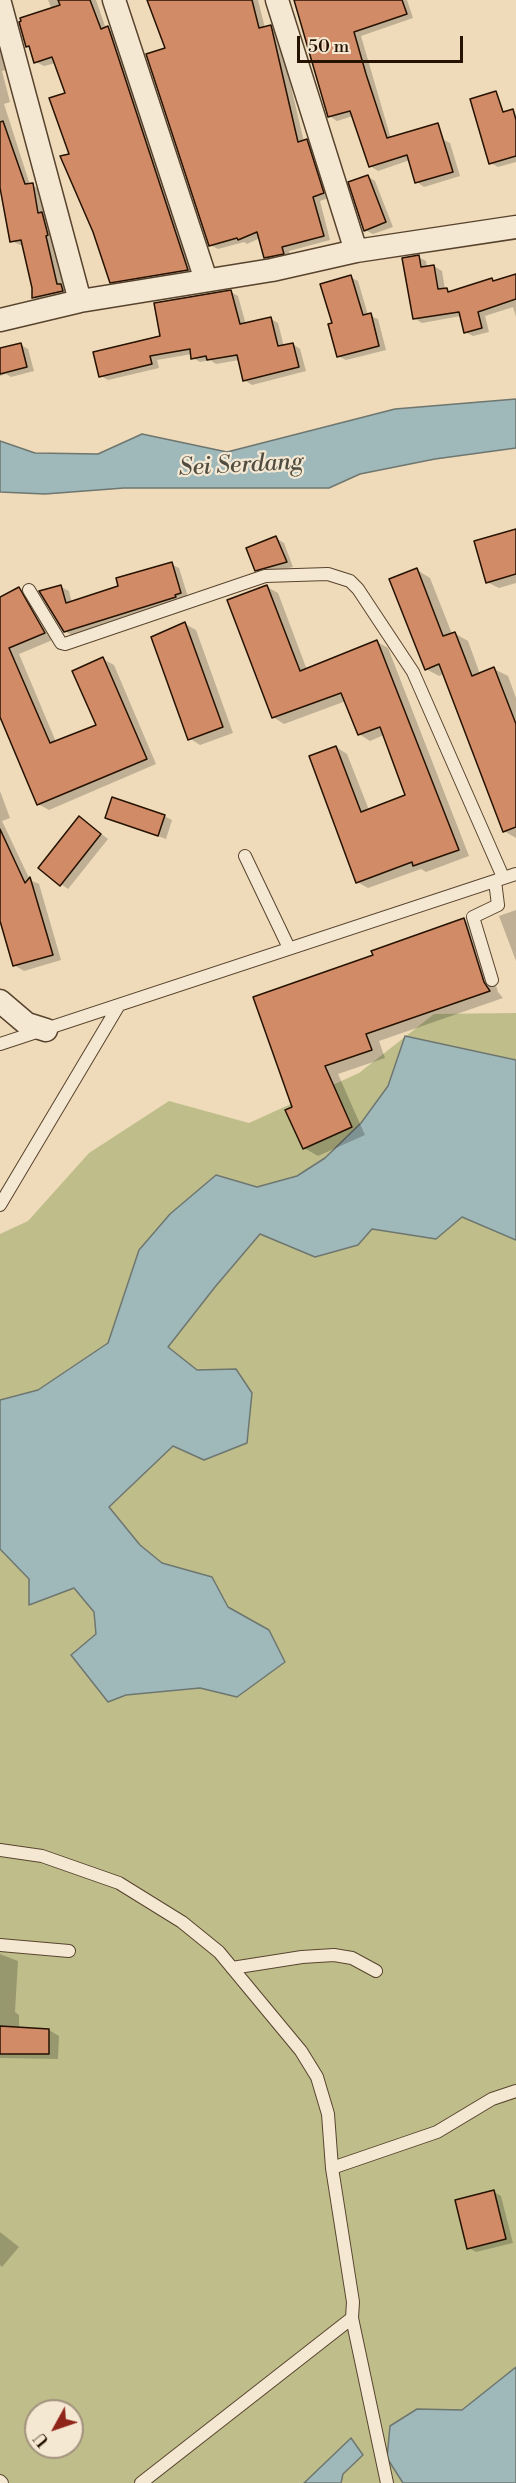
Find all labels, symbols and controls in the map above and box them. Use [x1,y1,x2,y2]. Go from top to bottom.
scale bar [300,24,466,62]
text: 50 m [308,35,349,58]
water label: Sei Serdang [178,448,304,484]
north arrow [24,2399,84,2459]
text: U [30,2428,53,2450]

